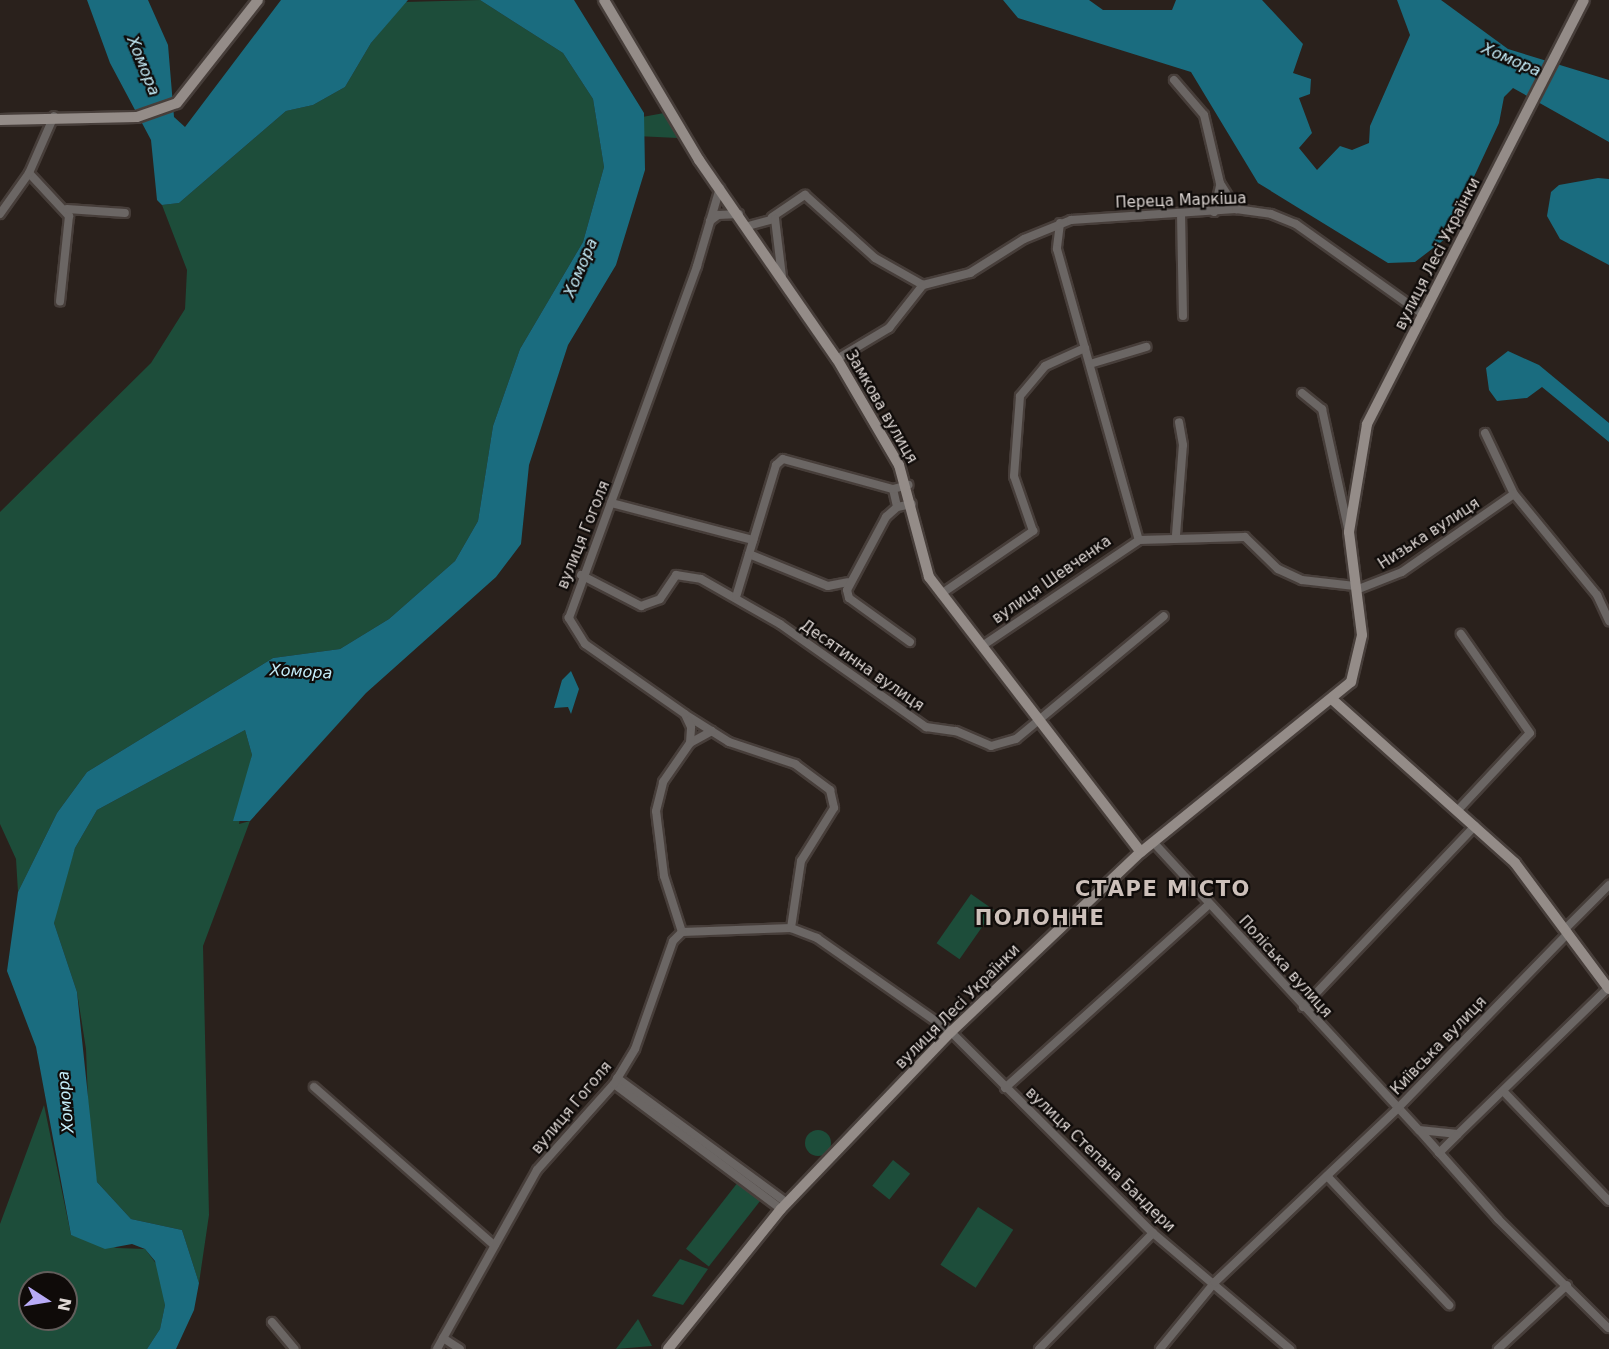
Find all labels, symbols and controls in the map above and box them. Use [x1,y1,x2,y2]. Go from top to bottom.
water label: Хомора [122,33,164,99]
water label: Хомора [1478,39,1544,81]
street label: вулиця Лесі Українки [1392,175,1484,333]
street label: Переца Маркіша [1115,190,1247,212]
water label: Хомора [560,235,602,301]
street label: Замкова вулиця [841,347,921,467]
street label: вулиця Гоголя [554,478,614,592]
street label: Низька вулиця [1375,495,1483,573]
street label: вулиця Шевченка [989,532,1115,628]
street label: Десятинна вулиця [797,617,927,715]
water label: Хомора [269,661,333,683]
district label: СТАРЕ МІСТО [1075,876,1251,902]
district label: ПОЛОННЕ [975,905,1105,931]
street label: Поліська вулиця [1235,912,1335,1022]
street label: вулиця Лесі Українки [892,941,1024,1073]
street label: Київська вулиця [1387,993,1491,1099]
street label: вулиця Гоголя [528,1058,616,1158]
water label: Хомора [54,1070,78,1134]
street label: вулиця Степана Бандери [1022,1084,1178,1236]
north arrow [18,1271,78,1331]
text: N [53,1296,75,1313]

